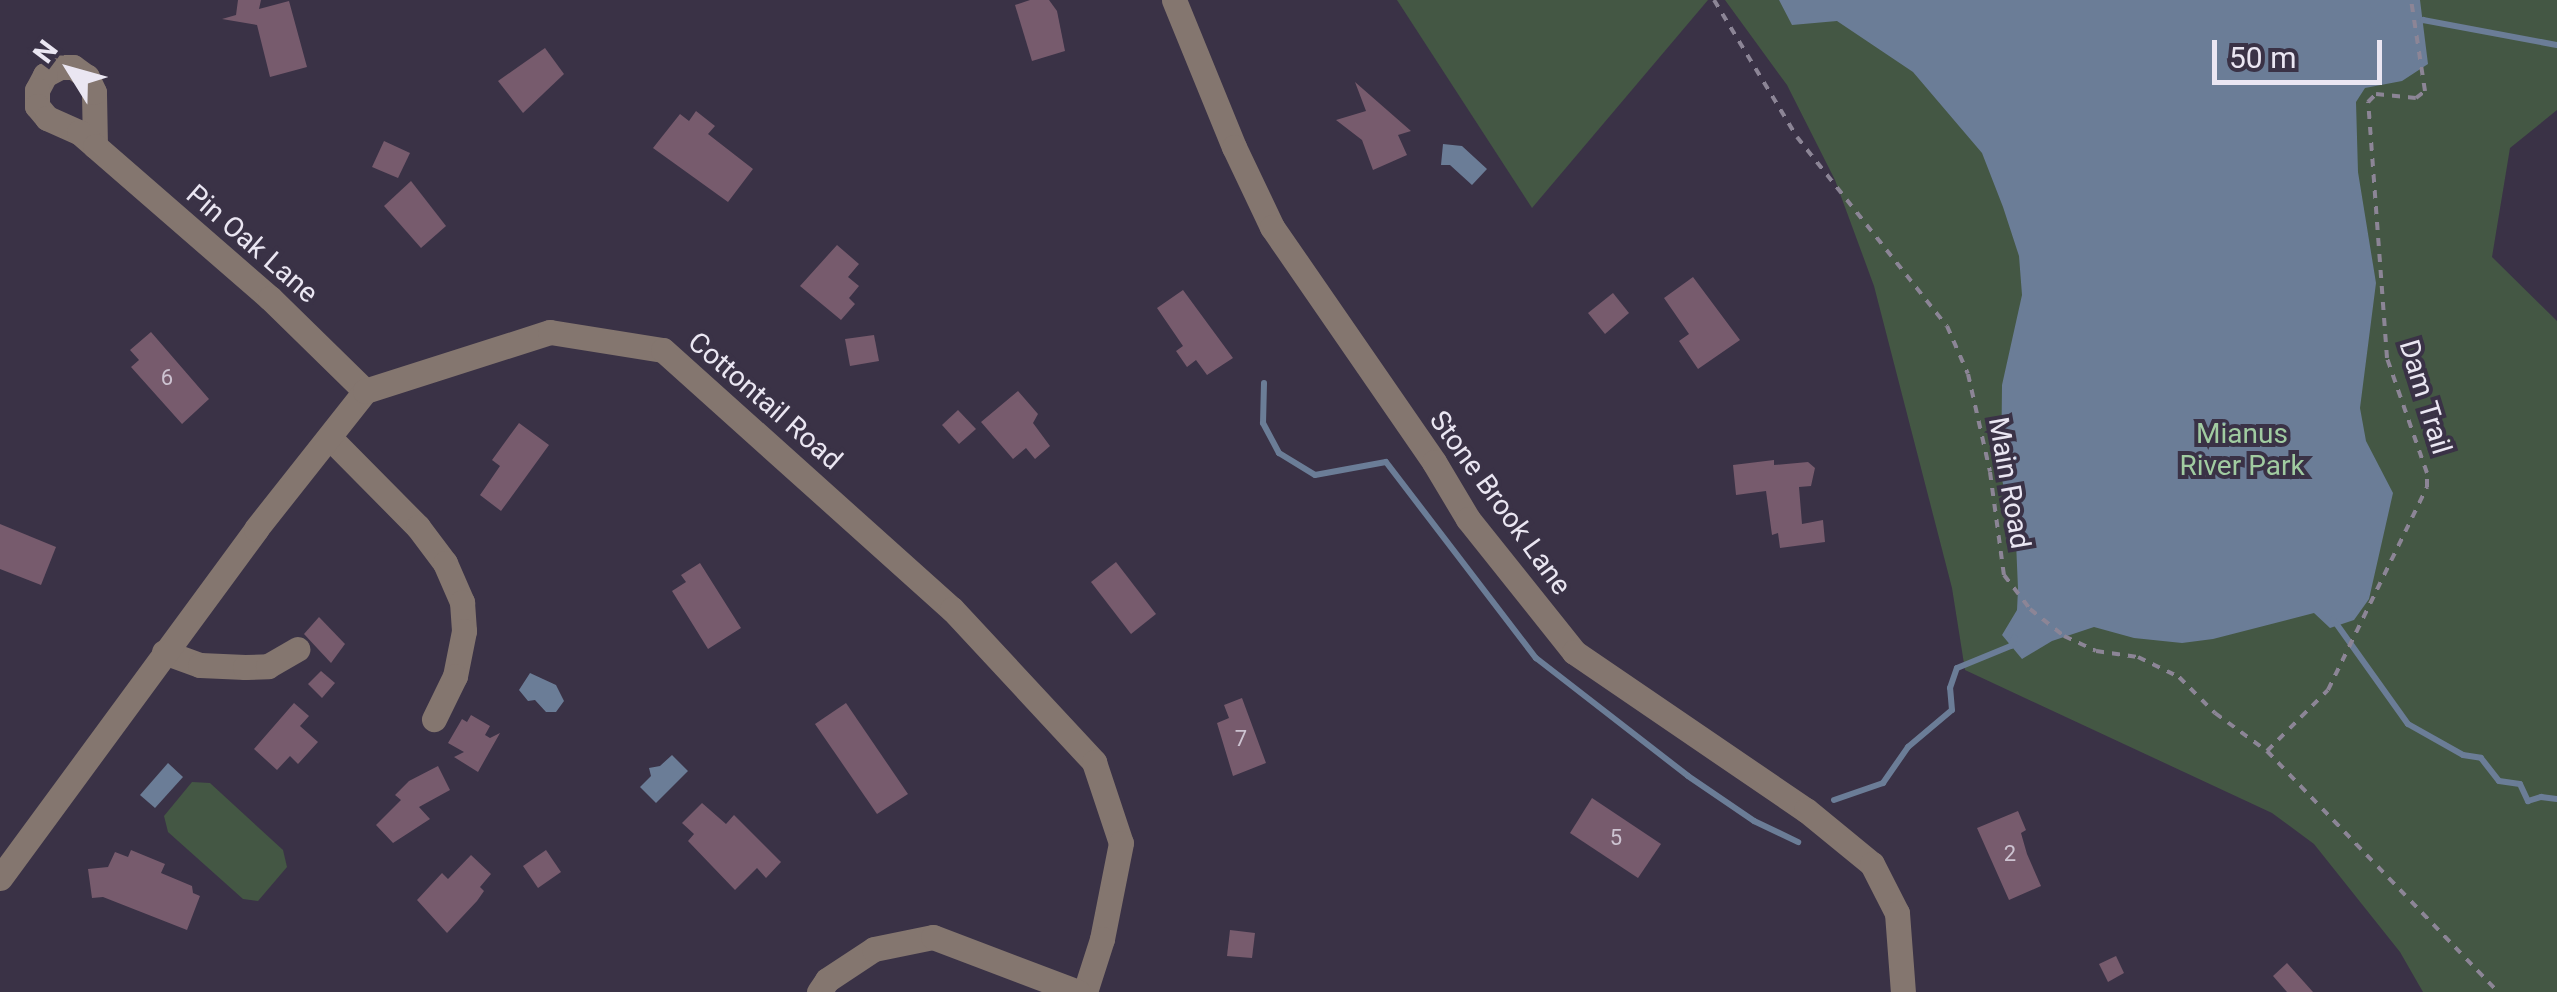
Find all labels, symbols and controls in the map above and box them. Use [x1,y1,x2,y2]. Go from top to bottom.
north arrow [20,20,120,120]
scale bar [2217,20,2387,82]
text: N [27,34,65,69]
text: 50 m [2229,40,2296,75]
street label: Pin Oak Lane [179,178,325,310]
street label: Cottontail Road [681,325,849,477]
street label: Dam Trail [2392,335,2458,459]
house number: 6 [161,365,173,391]
street label: Stone Brook Lane [1422,405,1578,601]
street label: Main Road [1981,415,2037,551]
park label: Mianus River Park [2179,417,2305,483]
house number: 7 [1235,726,1247,752]
house number: 5 [1610,825,1622,851]
house number: 2 [2004,841,2016,867]

